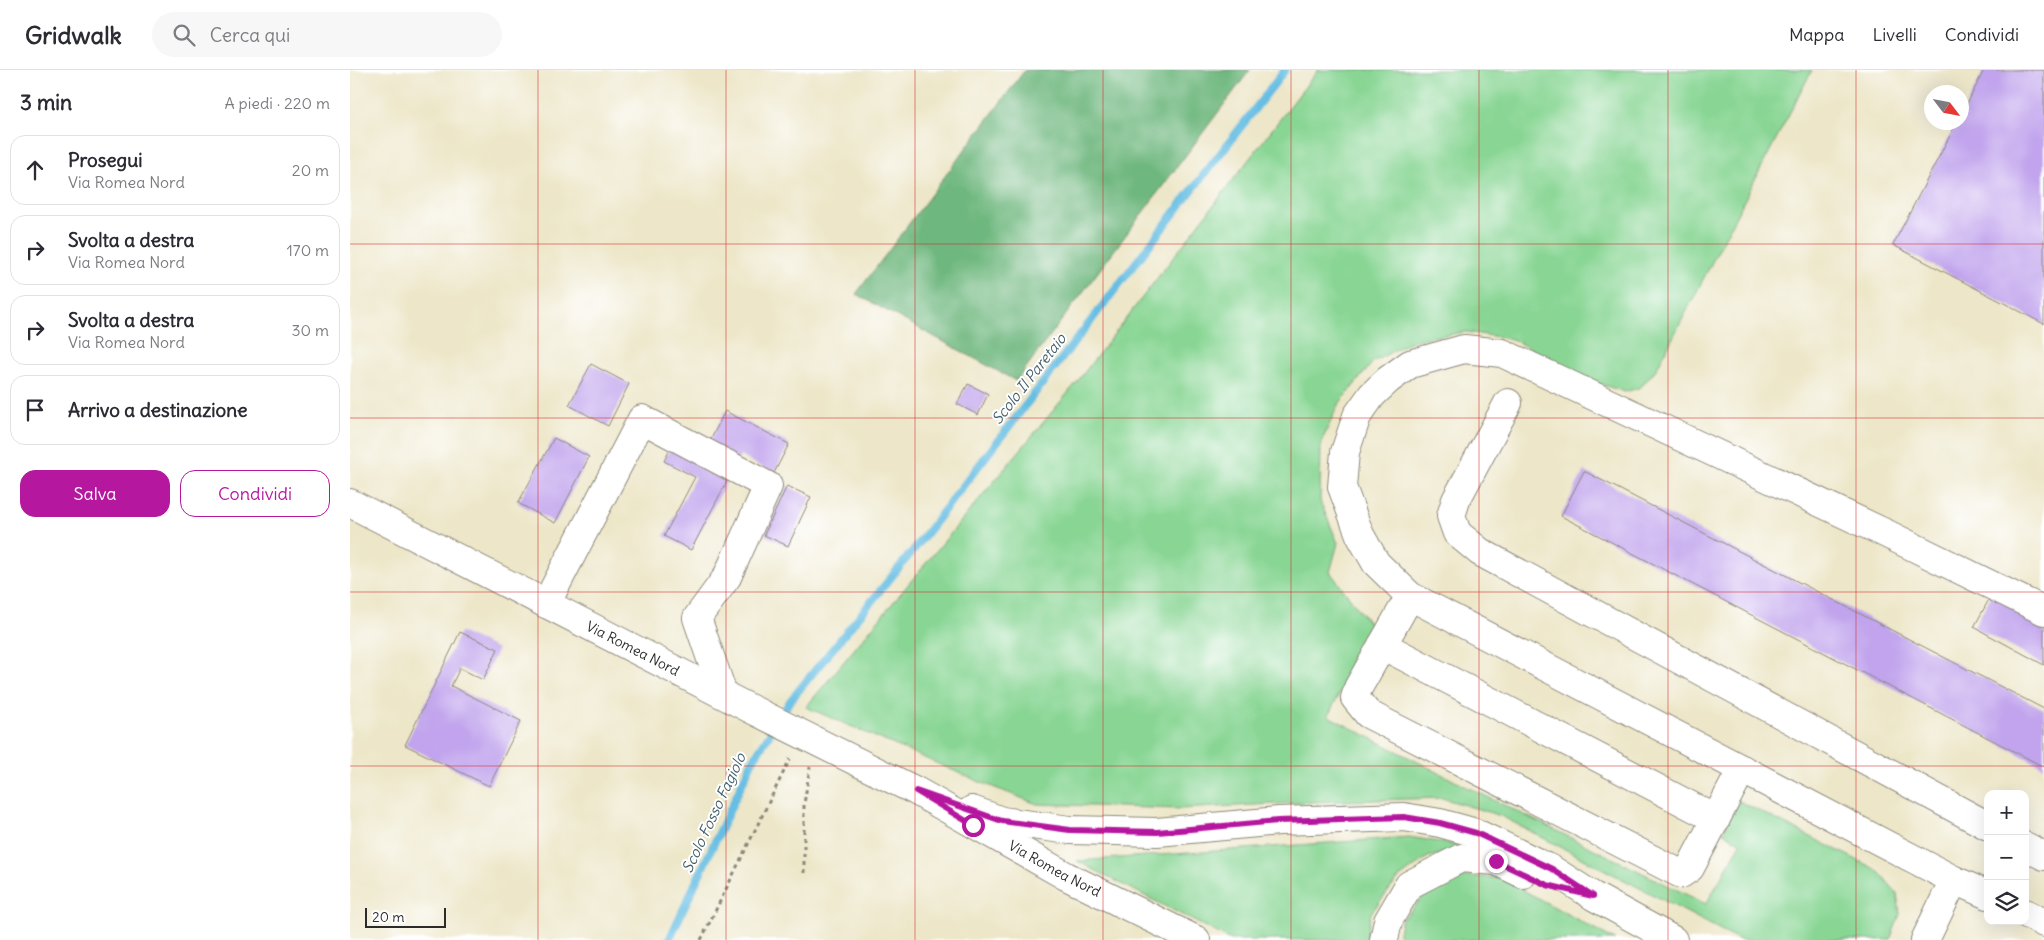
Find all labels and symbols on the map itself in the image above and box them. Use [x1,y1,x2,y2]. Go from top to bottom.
north arrow [1924,85,1969,130]
water label: Scolo Il Paretaio [987,328,1071,428]
street label: Via Romea Nord [583,617,682,680]
water label: Scolo Fosso Fagiolo [678,749,750,876]
route start [962,814,985,837]
street label: Via Romea Nord [1005,836,1104,901]
route end [1485,850,1508,873]
scale bar [365,905,446,928]

